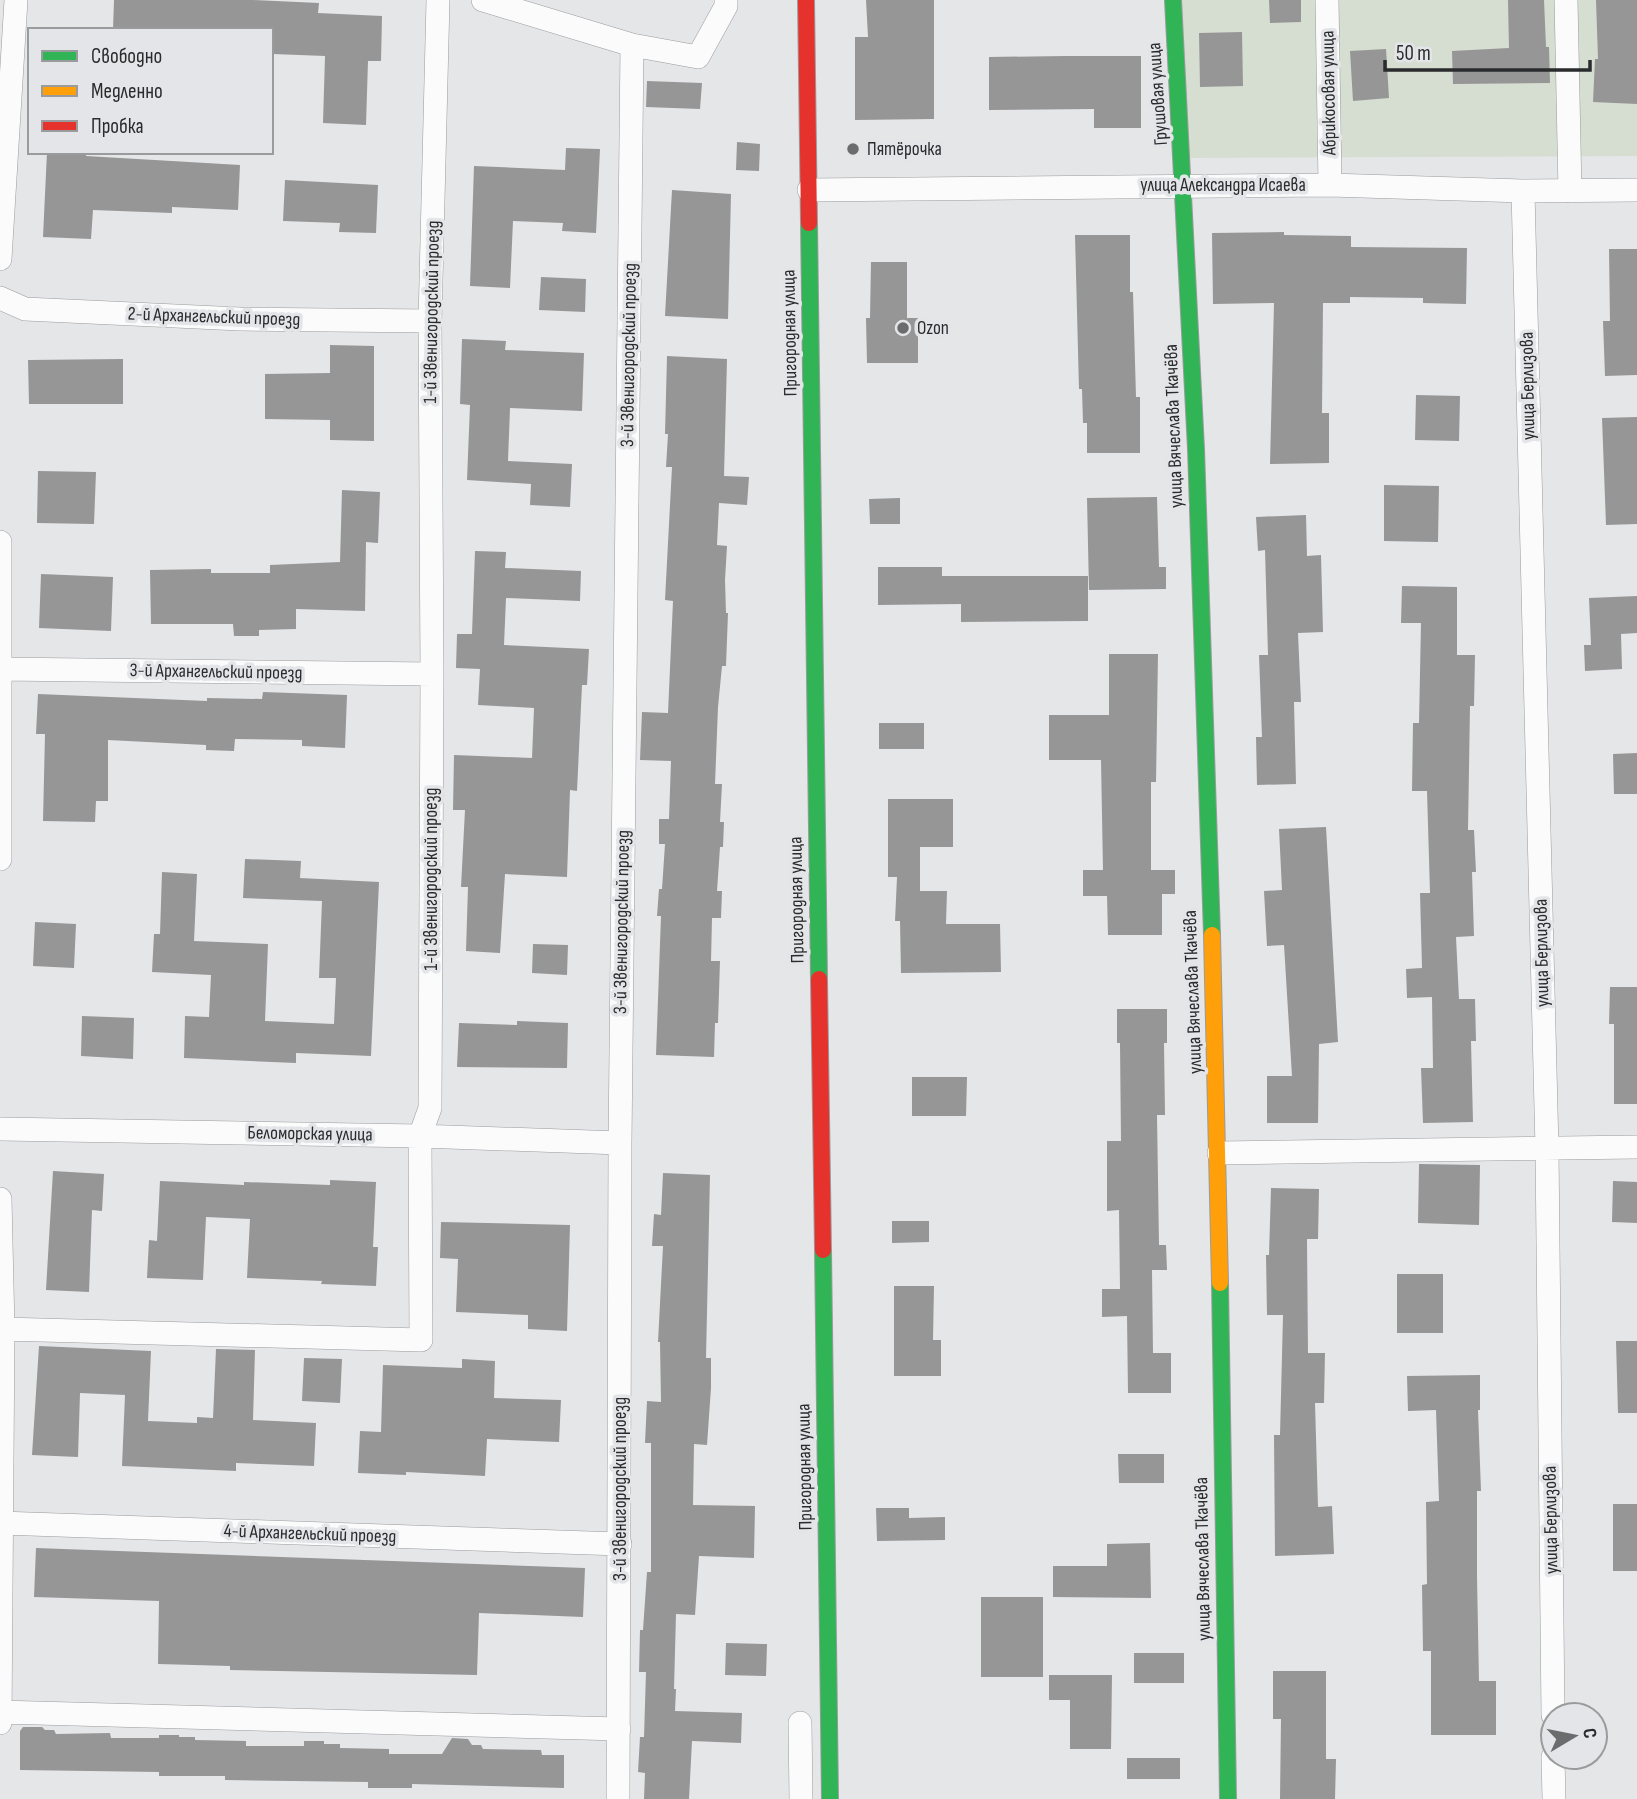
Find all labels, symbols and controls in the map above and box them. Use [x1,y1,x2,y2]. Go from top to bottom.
legend [28,28,273,154]
scale bar [1385,28,1590,72]
street label: Абрикосовая улица [1316,30,1342,157]
text: 50 m [1396,41,1431,66]
street label: Грушовая улица [1143,42,1173,146]
text: Свободно [91,44,162,69]
text: Медленно [91,79,163,104]
text: Пробка [91,114,144,139]
place label: Пятёрочка [867,138,942,161]
marker: Пятёрочка [845,141,861,157]
street label: улица Александра Исаева [1140,174,1306,197]
street label: 1-й Звенигородский проезд [419,220,445,404]
street label: 3-й Звенигородский проезд [616,263,642,447]
street label: Пригородная улица [777,269,803,397]
street label: 2-й Архангельский проезд [127,302,301,332]
place label: Ozon [917,317,949,340]
marker: Ozon [895,320,911,336]
street label: улица Берлизова [1516,332,1540,440]
street label: улица Вячеслава Ткачёва [1160,344,1188,508]
street label: 3-й Архангельский проезд [129,659,303,685]
street label: 1-й Звенигородский проезд [420,788,443,970]
street label: 3-й Звенигородский проезд [609,830,635,1014]
street label: Пригородная улица [784,836,810,964]
street label: улица Берлизова [1530,899,1554,1007]
street label: улица Вячеслава Ткачёва [1179,910,1207,1074]
street label: Беломорская улица [247,1121,373,1147]
street label: 3-й Звенигородский проезд [609,1397,632,1581]
street label: Пригородная улица [792,1403,818,1531]
street label: улица Берлизова [1539,1466,1563,1574]
street label: улица Вячеслава Ткачёва [1190,1477,1216,1641]
street label: 4-й Архангельский проезд [223,1519,397,1549]
north arrow [1539,1701,1609,1771]
text: С [1577,1727,1601,1740]

